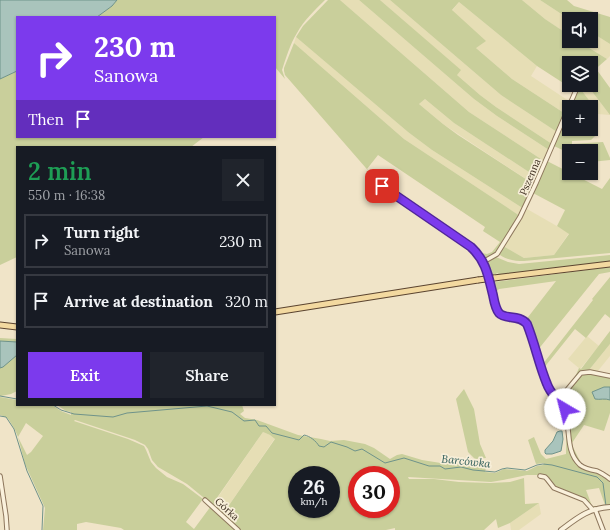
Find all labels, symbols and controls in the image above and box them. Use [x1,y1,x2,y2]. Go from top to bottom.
map controls [562,12,598,180]
button: sound [562,12,598,48]
text: 230 m [94,29,176,65]
icon: right [28,32,80,84]
button: layers [562,56,598,92]
text: Sanowa [94,64,158,87]
button: + [562,100,598,136]
icon: arrive [72,108,94,130]
text: Then [28,110,64,129]
button: − [562,144,598,180]
text: 2 min [28,156,92,187]
street label: Pszenna [517,157,543,197]
button: close [222,159,264,201]
pin [365,169,399,203]
icon: arrive [371,175,393,197]
text: 550 m · 16:38 [28,187,105,204]
text: Turn right [64,223,140,242]
icon: right [30,230,52,252]
text: 230 m [219,232,262,251]
text: Sanowa [64,242,110,259]
icon: arrive [30,290,52,312]
text: Arrive at destination [64,292,213,311]
text: 320 m [225,292,268,311]
button: Exit [28,352,142,398]
button: Share [150,352,264,398]
position arrow [544,388,586,430]
water label: Barcówka [441,451,492,471]
speed limit sign: 30 [348,466,400,518]
text: 26 [303,474,325,499]
street label: Górka [212,495,242,523]
text: km/h [300,495,328,508]

